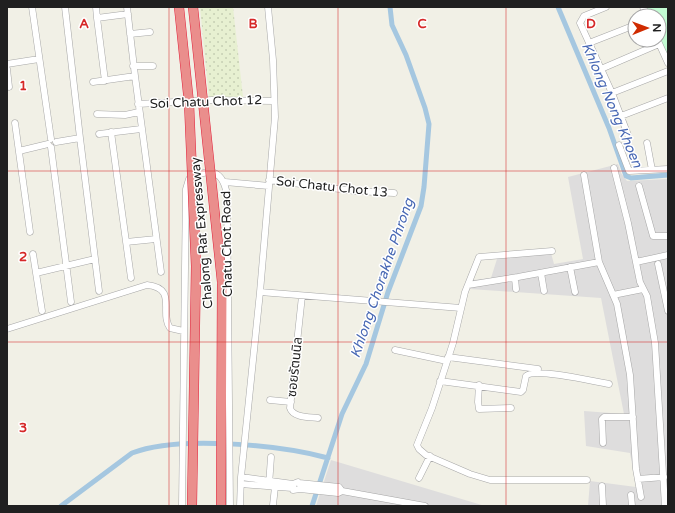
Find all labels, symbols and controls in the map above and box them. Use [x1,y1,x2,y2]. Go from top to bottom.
north arrow [627,8,667,48]
text: A [79,16,89,32]
text: B [248,16,258,32]
text: C [417,16,427,32]
text: D [586,16,596,32]
text: N [650,23,663,32]
water label: Khlong Nong Khoen [578,40,646,171]
text: 1 [19,78,27,94]
street label: Soi Chatu Chot 12 [150,92,262,112]
street label: Chalong Rat Expressway [187,157,217,309]
street label: Soi Chatu Chot 13 [275,173,389,201]
street label: Chatu Chot Road [218,191,236,297]
water label: Khlong Chorakhe Phrong [347,195,418,360]
text: 2 [19,249,27,265]
street label: ซอยรัตนนิล [284,336,306,398]
text: 3 [19,420,27,436]

